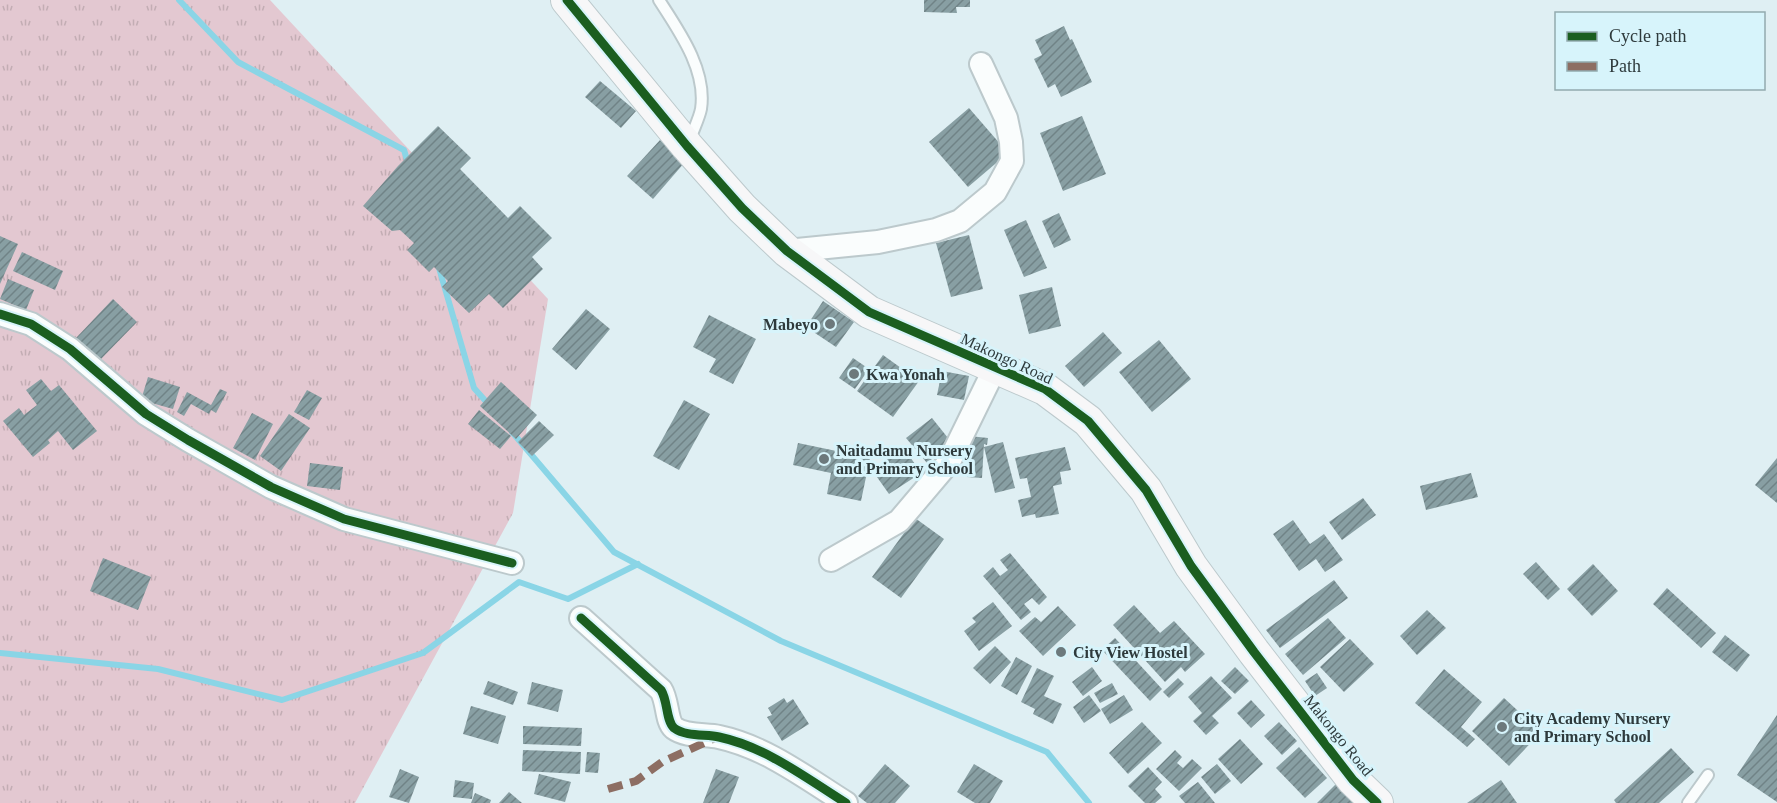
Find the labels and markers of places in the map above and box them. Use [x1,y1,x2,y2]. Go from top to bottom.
place label: Mabeyo [763,316,818,334]
marker: Mabeyo [823,317,837,331]
place label: Kwa Yonah [866,366,945,383]
marker: Kwa Yonah [847,367,861,381]
place label: Naitadamu Nursery and Primary School [836,442,973,478]
marker: Naitadamu Nursery and Primary School [817,452,831,466]
place label: City View Hostel [1073,644,1188,662]
marker: City View Hostel [1054,645,1068,659]
place label: City Academy Nursery and Primary School [1514,710,1670,746]
marker: City Academy Nursery and Primary School [1495,720,1509,734]

